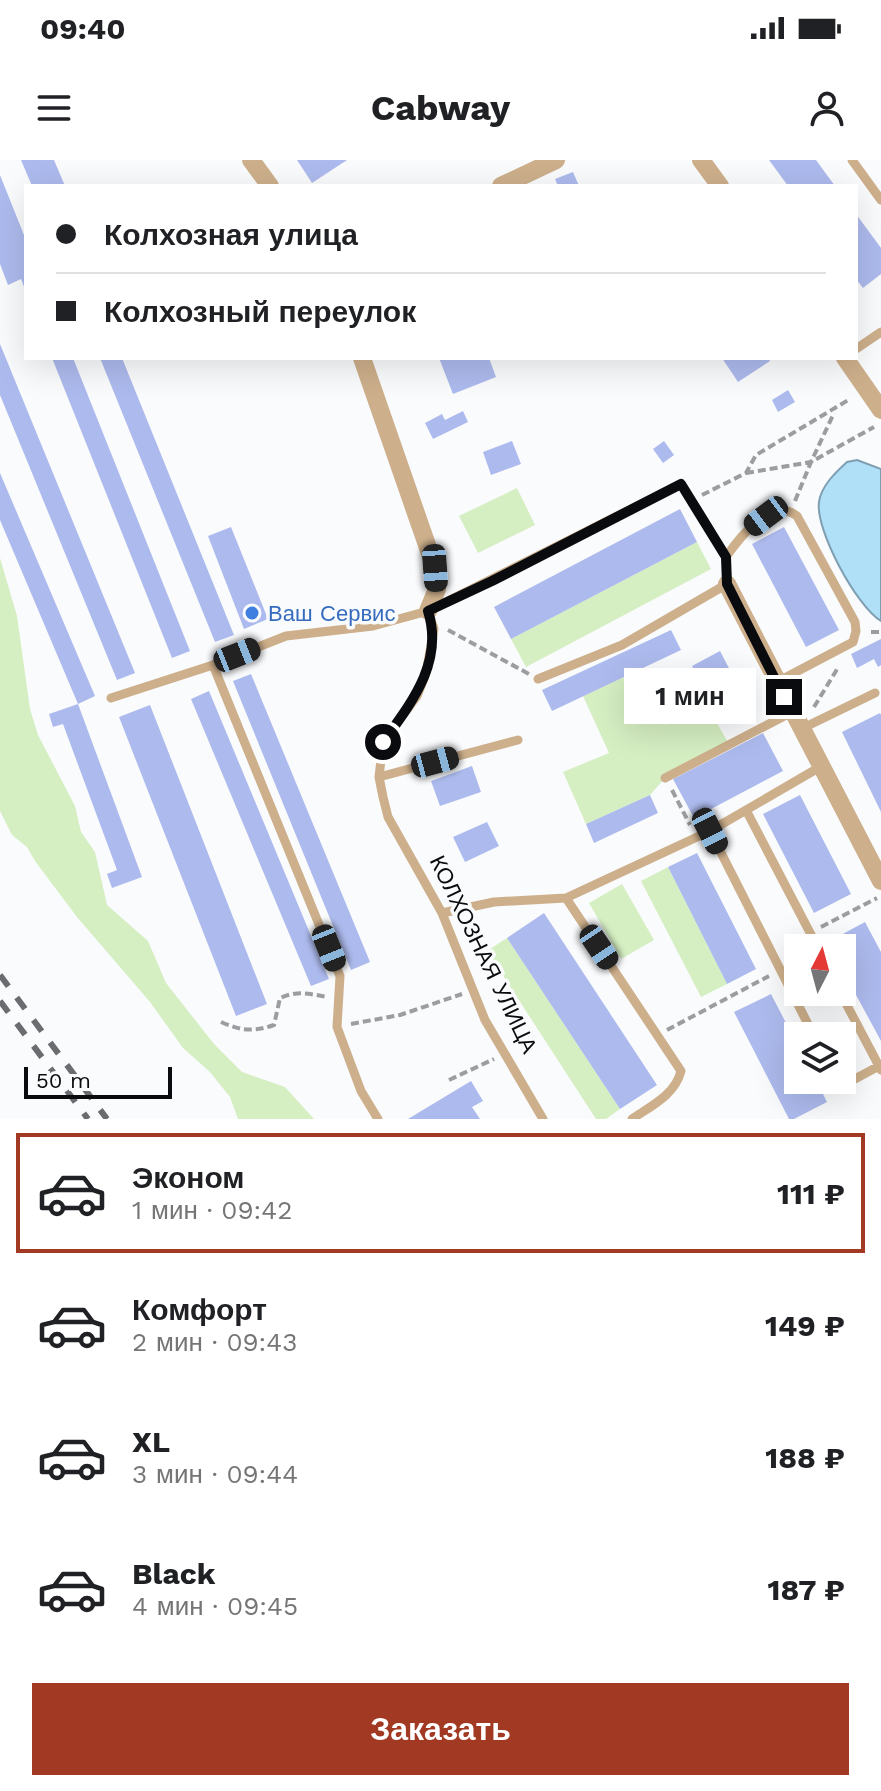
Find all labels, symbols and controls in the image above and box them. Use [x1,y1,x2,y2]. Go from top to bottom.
text: 09:40 [40,11,126,46]
icon: menu [32,86,76,130]
icon: person [805,86,849,130]
text: Cabway [371,87,510,129]
text: Колхозная улица [104,217,358,252]
text: Колхозный переулок [104,294,416,329]
car [740,492,792,540]
car [421,543,449,593]
place label: Ваш Сервис [268,601,395,626]
marker: Ваш Сервис [243,604,261,622]
car [210,635,264,675]
callout: 1 мин [624,669,756,725]
route end [766,679,802,715]
text: 1 мин [655,681,725,711]
route start [365,724,401,760]
car [409,744,461,780]
car [688,804,732,858]
street label: КОЛХОЗНАЯ УЛИЦА [425,851,542,1057]
car [576,920,622,974]
car [309,921,349,975]
north arrow [784,934,856,1006]
map controls [784,934,856,1094]
button: layers [784,1022,856,1094]
scale bar [24,1063,172,1099]
text: 50 m [36,1068,91,1093]
icon: car [36,1157,108,1229]
text: Эконом [132,1160,245,1195]
text: 111 ₽ [777,1176,845,1211]
text: 1 мин · 09:42 [132,1195,292,1225]
icon: car [36,1289,108,1361]
text: Комфорт [132,1292,267,1327]
text: 149 ₽ [765,1308,845,1343]
text: 2 мин · 09:43 [132,1327,297,1357]
icon: car [36,1421,108,1493]
text: XL [132,1424,170,1459]
text: 188 ₽ [765,1440,845,1475]
text: 3 мин · 09:44 [132,1459,298,1489]
icon: car [36,1553,108,1625]
text: Black [132,1556,216,1591]
text: 187 ₽ [768,1572,845,1607]
text: 4 мин · 09:45 [132,1591,298,1621]
button: Заказать [32,1683,849,1775]

